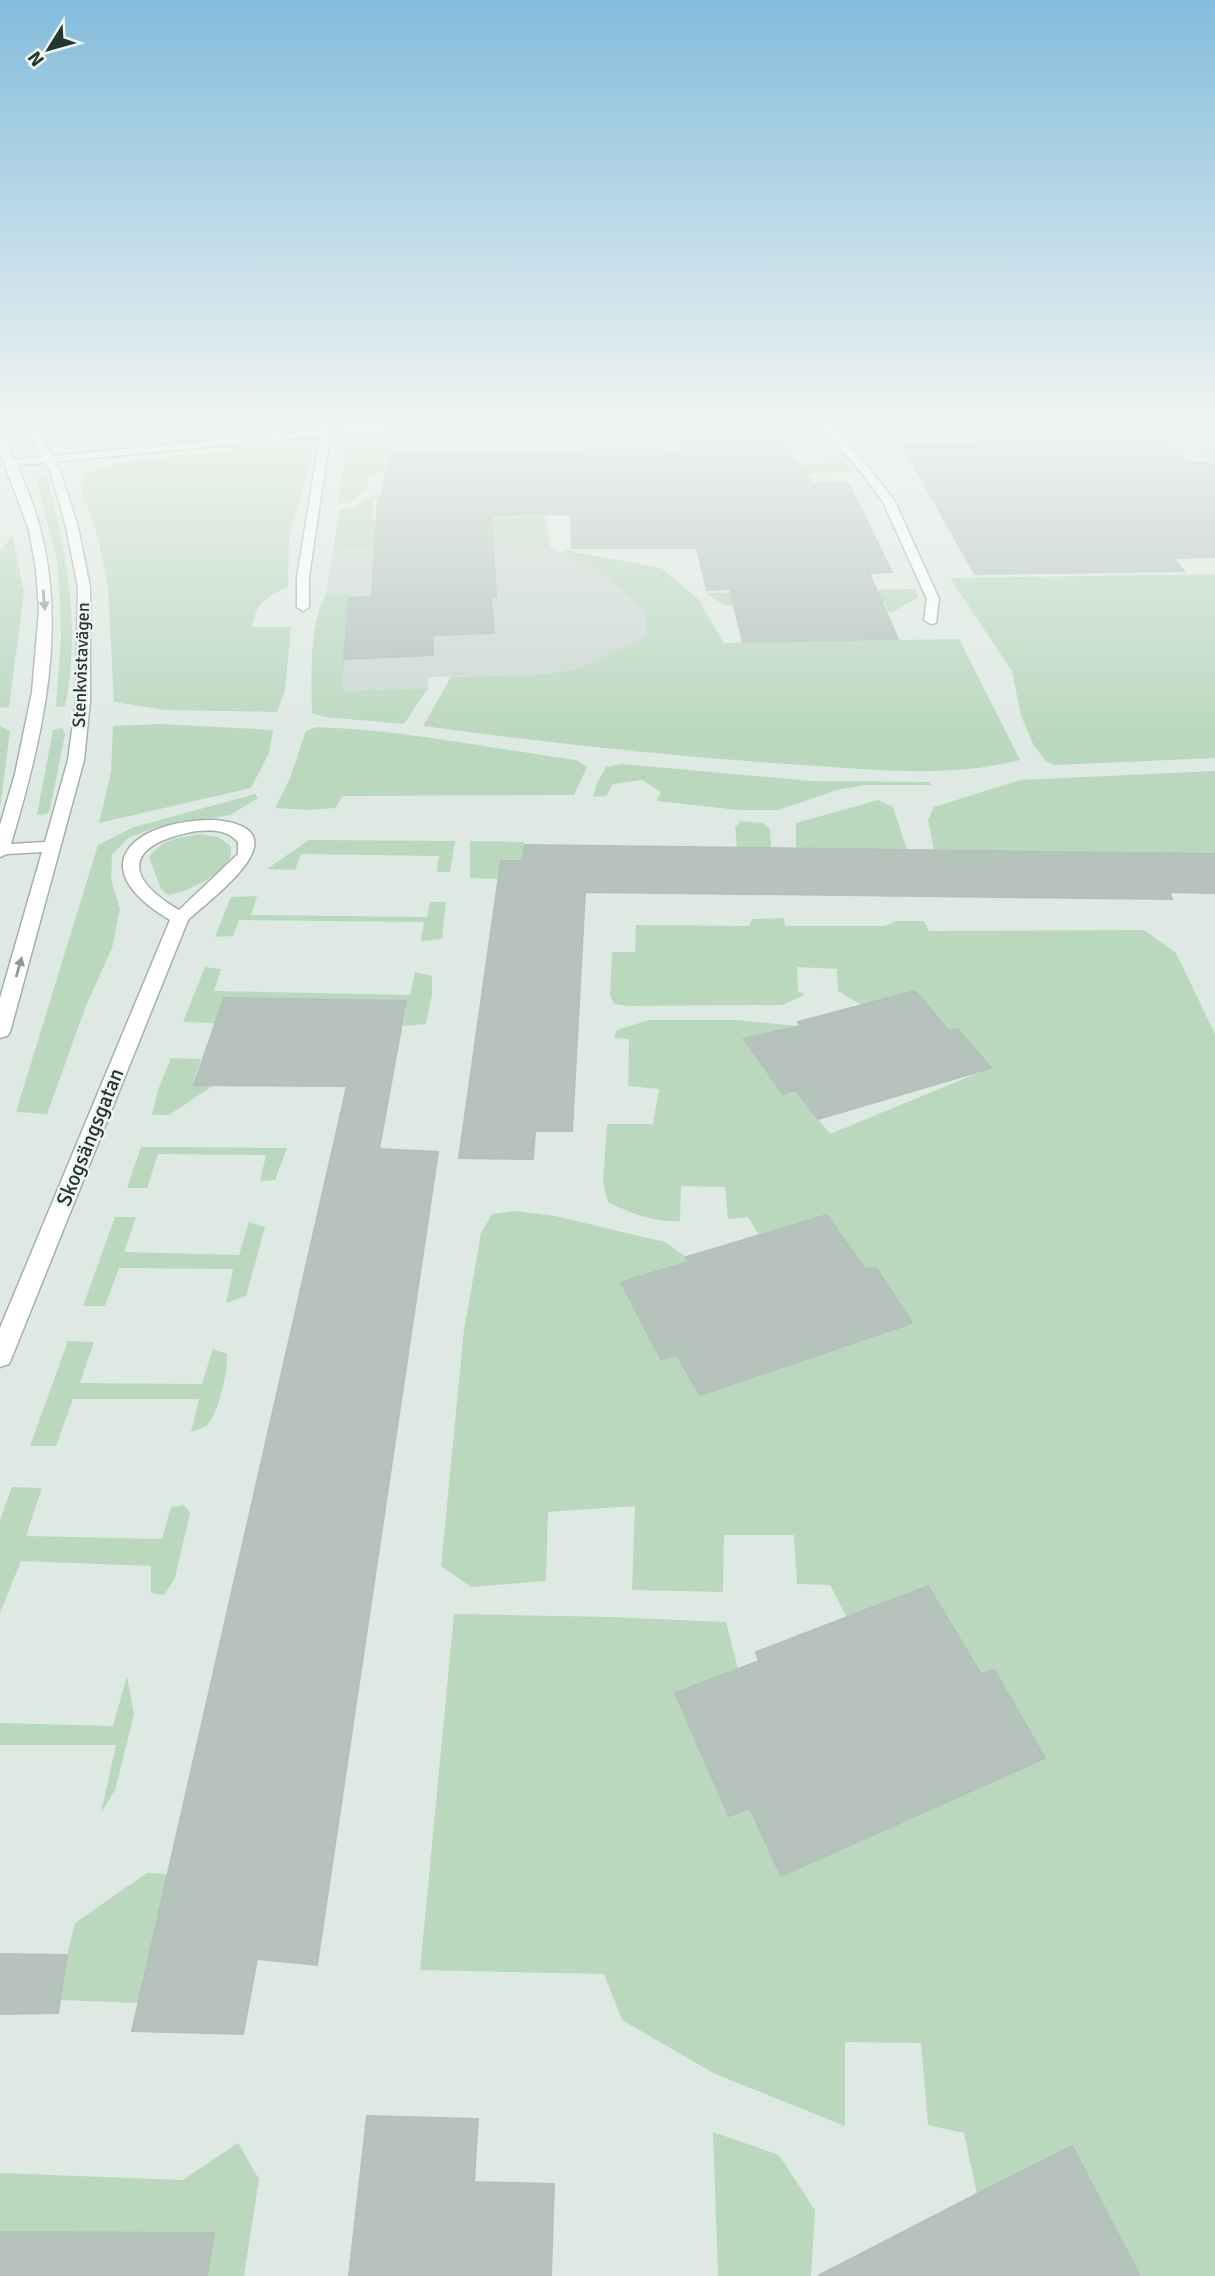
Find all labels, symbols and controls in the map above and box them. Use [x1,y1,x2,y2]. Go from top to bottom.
north arrow [14,14,84,84]
text: N [23,46,50,71]
one-way arrow [39,589,50,611]
street label: Stenkvistavägen [68,602,94,728]
one-way arrow [15,956,25,977]
street label: Skogsängsgatan [51,1064,129,1210]

